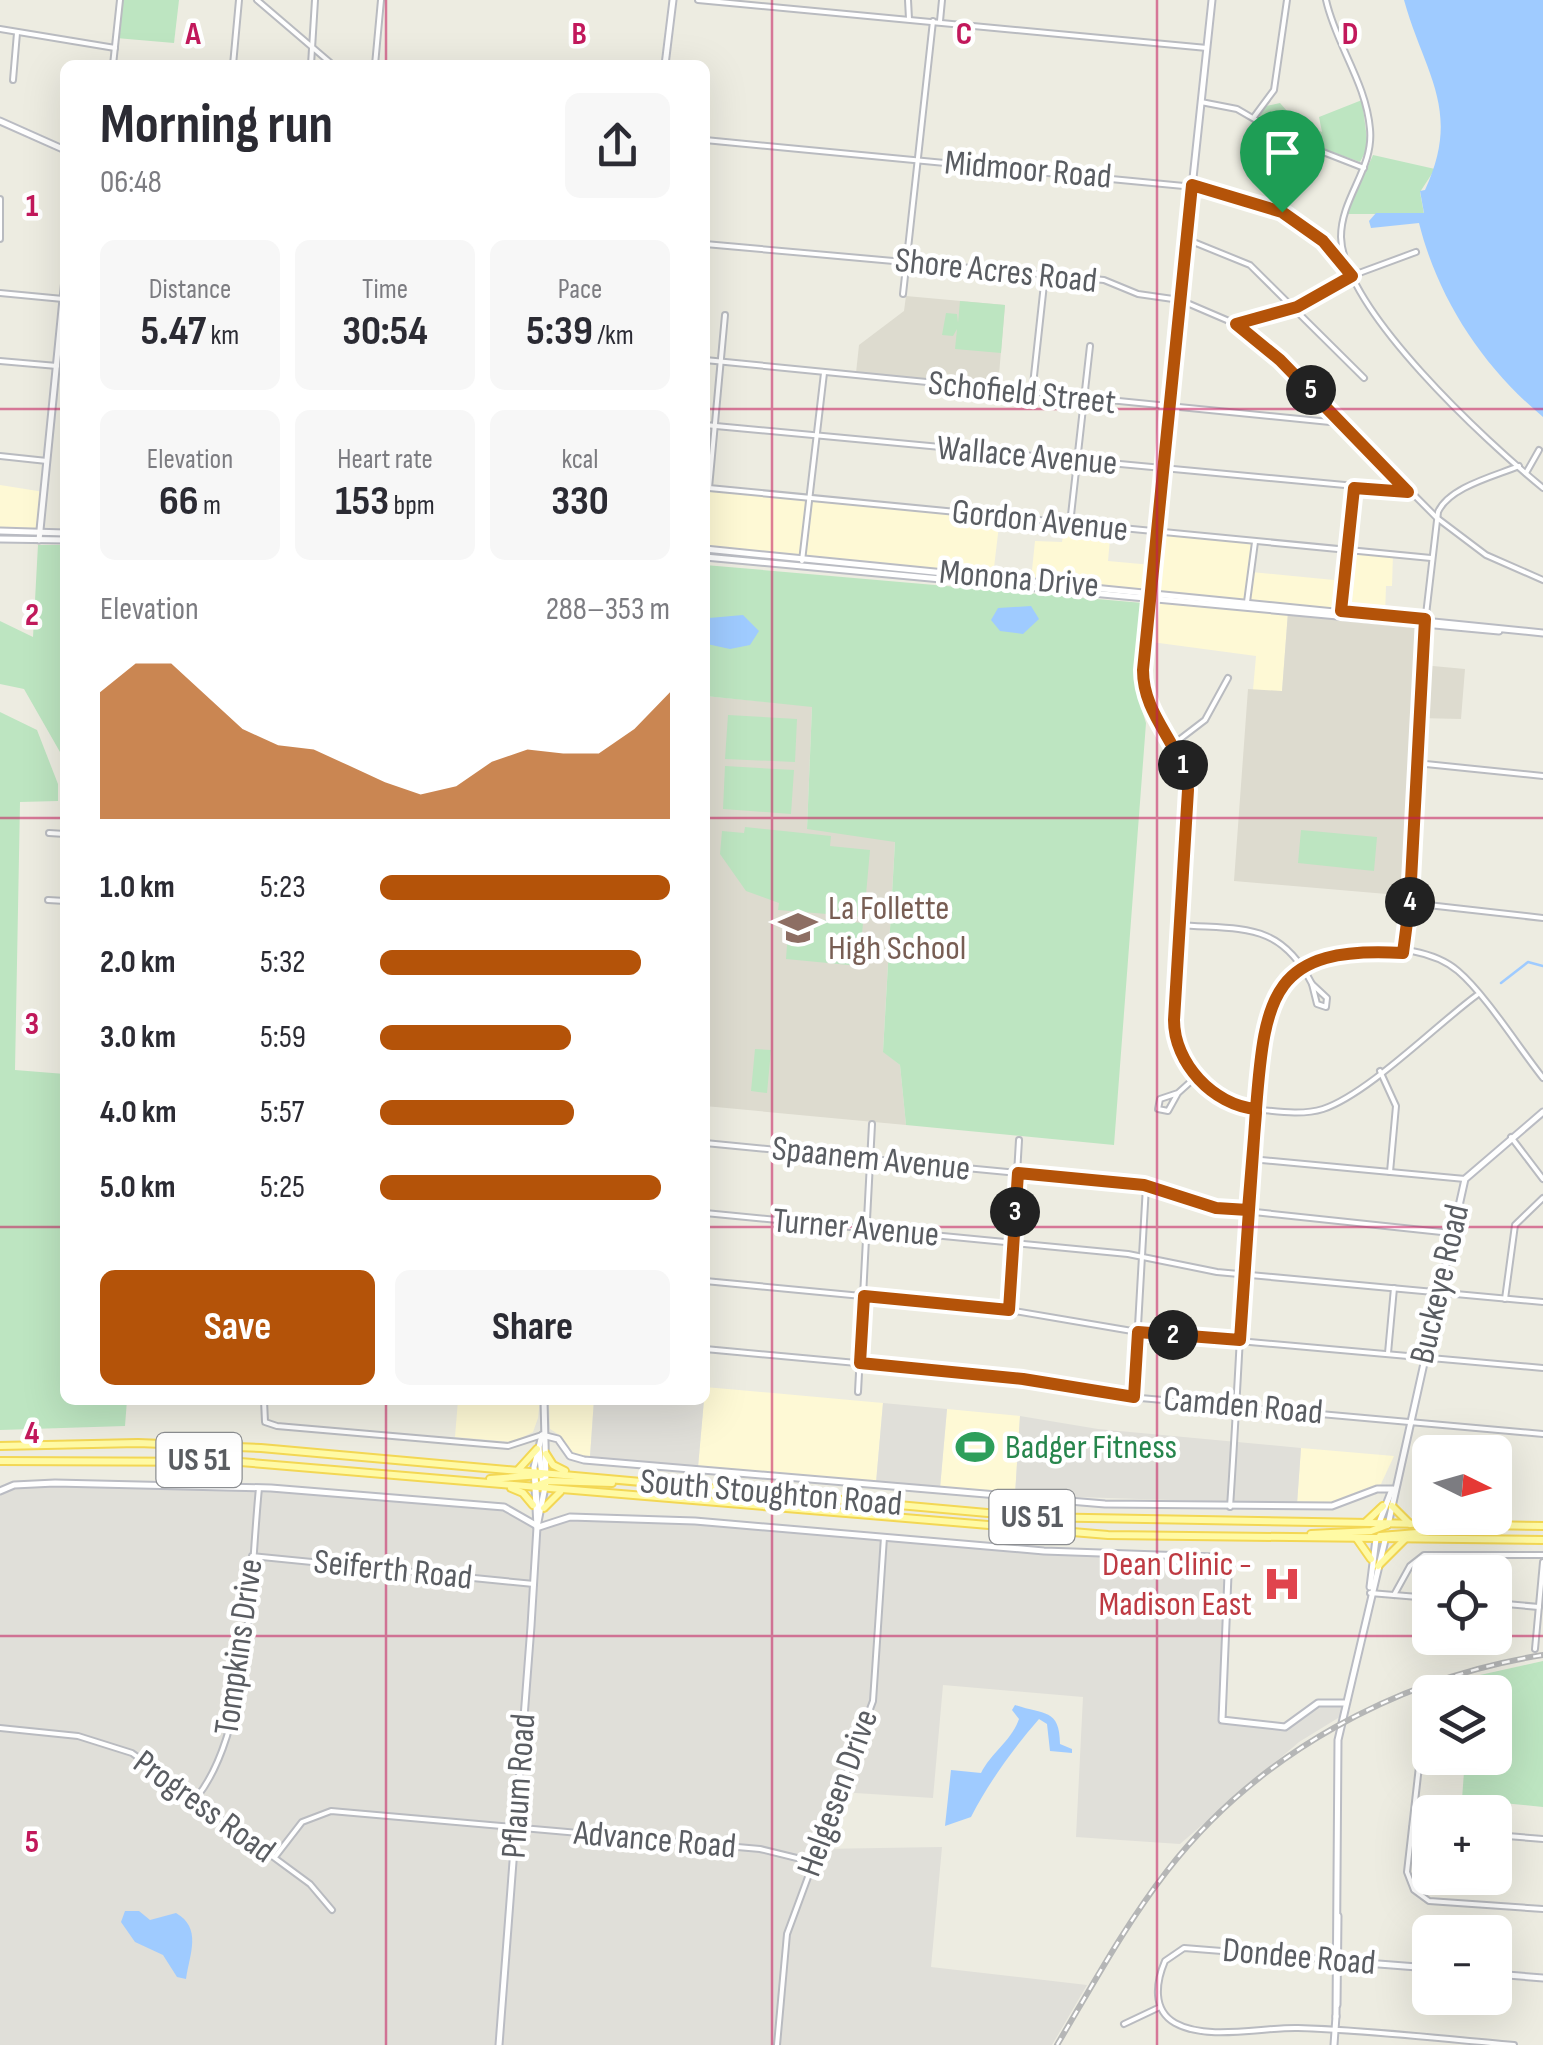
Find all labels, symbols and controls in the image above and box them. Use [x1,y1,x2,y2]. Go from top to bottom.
text: A [184,15,201,54]
text: B [571,15,587,54]
text: C [956,15,972,54]
text: D [1342,15,1358,54]
text: Morning run [100,92,333,159]
button: share [565,93,670,198]
pin [1240,110,1325,213]
icon: arrive [1255,125,1310,180]
street label: Midmoor Road [943,141,1113,199]
text: 06:48 [100,163,162,202]
text: 1 [26,187,39,226]
street label: Shore Acres Road [893,239,1099,303]
text: Distance [149,273,231,306]
text: Time [362,273,408,306]
text: Pace [558,273,602,306]
text: 5.47 [141,306,206,357]
text: 30:54 [342,306,428,357]
text: 5:39 [526,306,593,357]
text: km [206,319,239,352]
text: /km [593,319,634,352]
street label: Schofield Street [926,362,1118,424]
pin: 5 [1286,365,1336,415]
text: 5 [1305,373,1317,406]
street label: Wallace Avenue [935,427,1119,485]
text: Elevation [147,443,233,476]
text: Heart rate [337,443,433,476]
text: kcal [561,443,599,476]
text: 66 [159,476,199,527]
text: 153 [335,476,389,527]
text: 330 [551,476,609,527]
text: m [199,489,221,522]
text: bpm [389,489,435,522]
street label: Gordon Avenue [950,490,1130,552]
street label: Monona Drive [937,551,1101,607]
text: Elevation [100,590,199,629]
text: 288–353 m [546,590,670,629]
text: 2 [25,596,39,635]
pin: 1 [1158,740,1208,790]
text: 1 [1178,748,1188,781]
text: 1.0 km [100,868,175,907]
text: 5:23 [260,868,306,907]
pin: 4 [1385,877,1435,927]
text: 4 [1403,885,1417,918]
place label: La Follette High School [828,887,966,970]
school or university icon: La Follette High School [777,907,819,949]
text: 2.0 km [100,943,176,982]
text: 5:32 [260,943,306,982]
text: 3 [25,1005,39,1044]
text: 3.0 km [100,1018,176,1057]
text: 5:59 [260,1018,306,1057]
text: 4.0 km [100,1093,176,1132]
text: 5:57 [260,1093,304,1132]
street label: Spaanem Avenue [770,1127,972,1191]
text: 5.0 km [100,1168,176,1207]
text: 5:25 [260,1168,305,1207]
pin: 3 [990,1187,1040,1237]
text: 3 [1009,1195,1021,1228]
street label: Turner Avenue [771,1199,941,1257]
street label: Buckeye Road [1401,1200,1479,1368]
button: Save [100,1270,375,1385]
button: Share [395,1270,670,1385]
pin: 2 [1148,1310,1198,1360]
text: 2 [1167,1318,1179,1351]
street label: Camden Road [1162,1378,1324,1434]
text: 4 [25,1414,40,1453]
sports icon: Badger Fitness [954,1426,996,1468]
place label: Badger Fitness [1005,1426,1177,1469]
road number: US 51 [156,1433,242,1487]
north arrow [1412,1435,1512,1535]
map controls [1412,1435,1512,2015]
street label: South Stoughton Road [638,1460,904,1526]
road number: US 51 [990,1490,1074,1544]
street label: Seiferth Road [312,1540,474,1600]
place label: Dean Clinic - Madison East [1098,1543,1252,1626]
button: locate [1412,1555,1512,1655]
street label: Tompkins Drive [205,1556,273,1738]
hospital icon: Dean Clinic - Madison East [1261,1563,1303,1605]
button: layers [1412,1675,1512,1775]
street label: Helgesen Drive [788,1704,888,1882]
street label: Pflaum Road [493,1712,545,1860]
street label: Progress Road [125,1741,283,1873]
button: + [1412,1795,1512,1895]
street label: Advance Road [571,1811,738,1868]
text: 5 [25,1823,39,1862]
button: − [1412,1915,1512,2015]
street label: Dondee Road [1221,1929,1377,1985]

